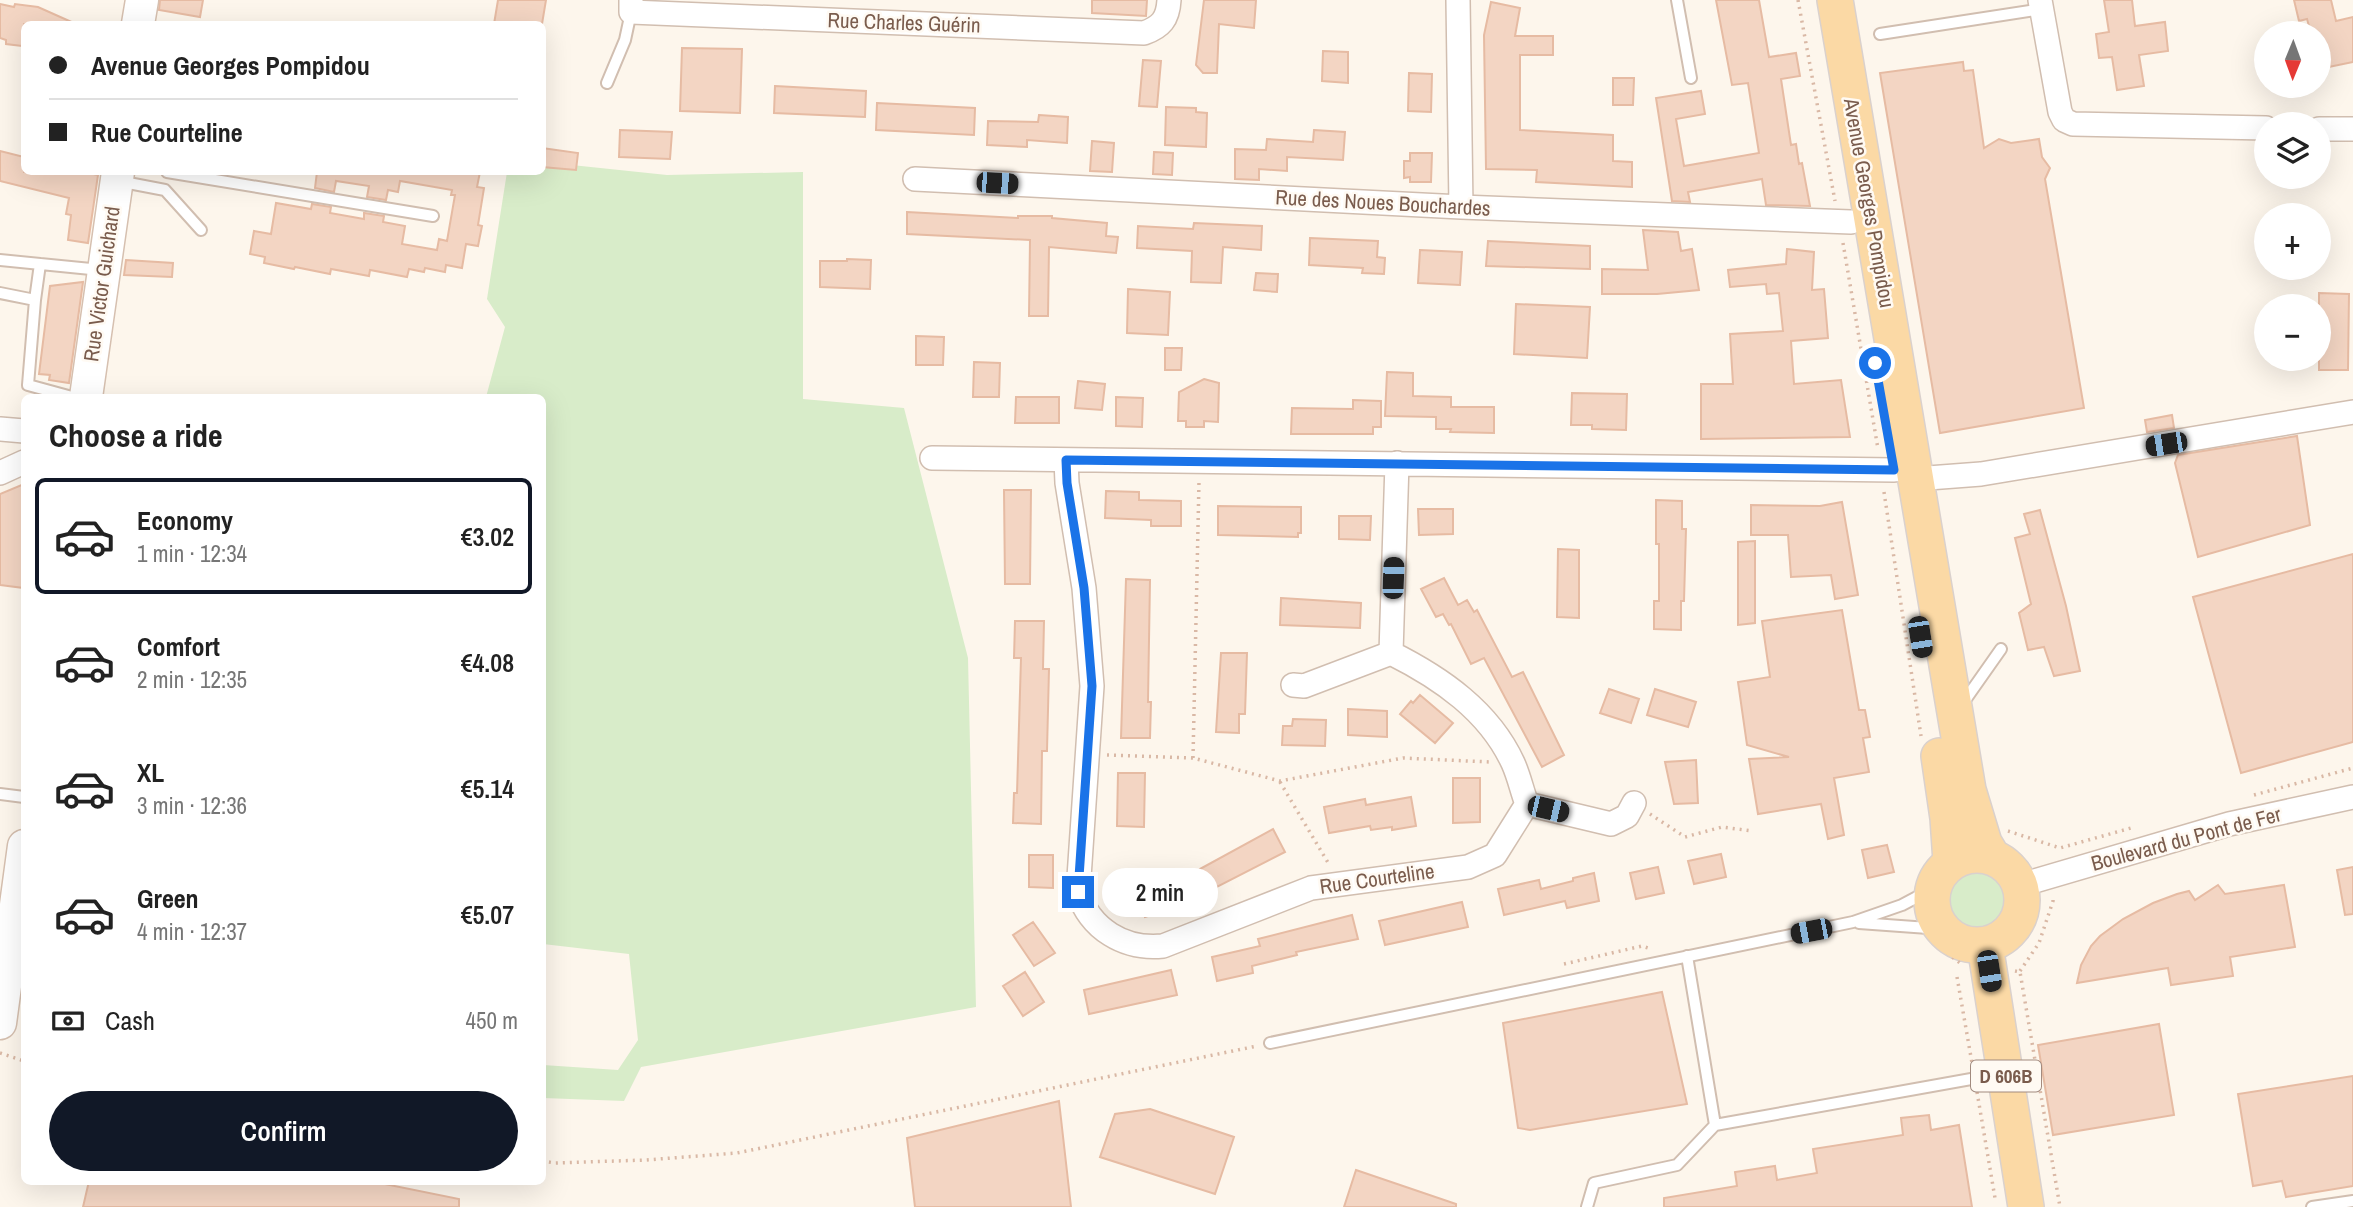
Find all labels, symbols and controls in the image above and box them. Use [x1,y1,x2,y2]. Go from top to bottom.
street label: Rue Charles Guérin [827,5,981,40]
north arrow [2254,21,2331,98]
map controls [2254,21,2331,371]
text: Avenue Georges Pompidou [91,48,370,83]
street label: Avenue Georges Pompidou [1837,95,1902,310]
button: layers [2254,112,2331,189]
text: Rue Courteline [91,115,243,150]
car [976,171,1019,195]
street label: Rue des Noues Bouchardes [1275,182,1491,223]
button: + [2254,203,2331,280]
street label: Rue Victor Guichard [76,204,127,364]
button: − [2254,294,2331,371]
route start [1859,347,1891,379]
text: Choose a ride [49,414,223,457]
car [2144,430,2189,458]
text: Economy [137,503,233,538]
icon: car [53,505,116,568]
text: €3.02 [461,519,514,554]
text: 1 min · 12:34 [137,538,247,569]
car [1382,557,1405,599]
car [1907,615,1934,659]
text: Comfort [137,629,220,664]
icon: car [53,631,116,694]
text: €4.08 [461,645,514,680]
text: 2 min · 12:35 [137,664,247,695]
text: XL [137,755,164,790]
icon: car [53,757,116,820]
text: €5.14 [461,771,514,806]
text: 3 min · 12:36 [137,790,247,821]
car [1526,794,1571,824]
street label: Boulevard du Pont de Fer [2088,799,2284,878]
street label: Rue Courteline [1318,856,1436,901]
callout: 2 min [1102,868,1218,917]
route end [1062,876,1094,908]
text: 2 min [1136,877,1184,908]
text: Green [137,881,199,916]
icon: car [53,883,116,946]
text: €5.07 [461,897,514,932]
text: 4 min · 12:37 [137,916,247,947]
car [1789,917,1834,945]
car [1976,949,2003,993]
icon: cash [49,1002,87,1040]
text: Cash [105,1003,155,1038]
text: 450 m [466,1005,518,1036]
road number: D 606B [1971,1060,2041,1092]
button: Confirm [49,1091,518,1171]

